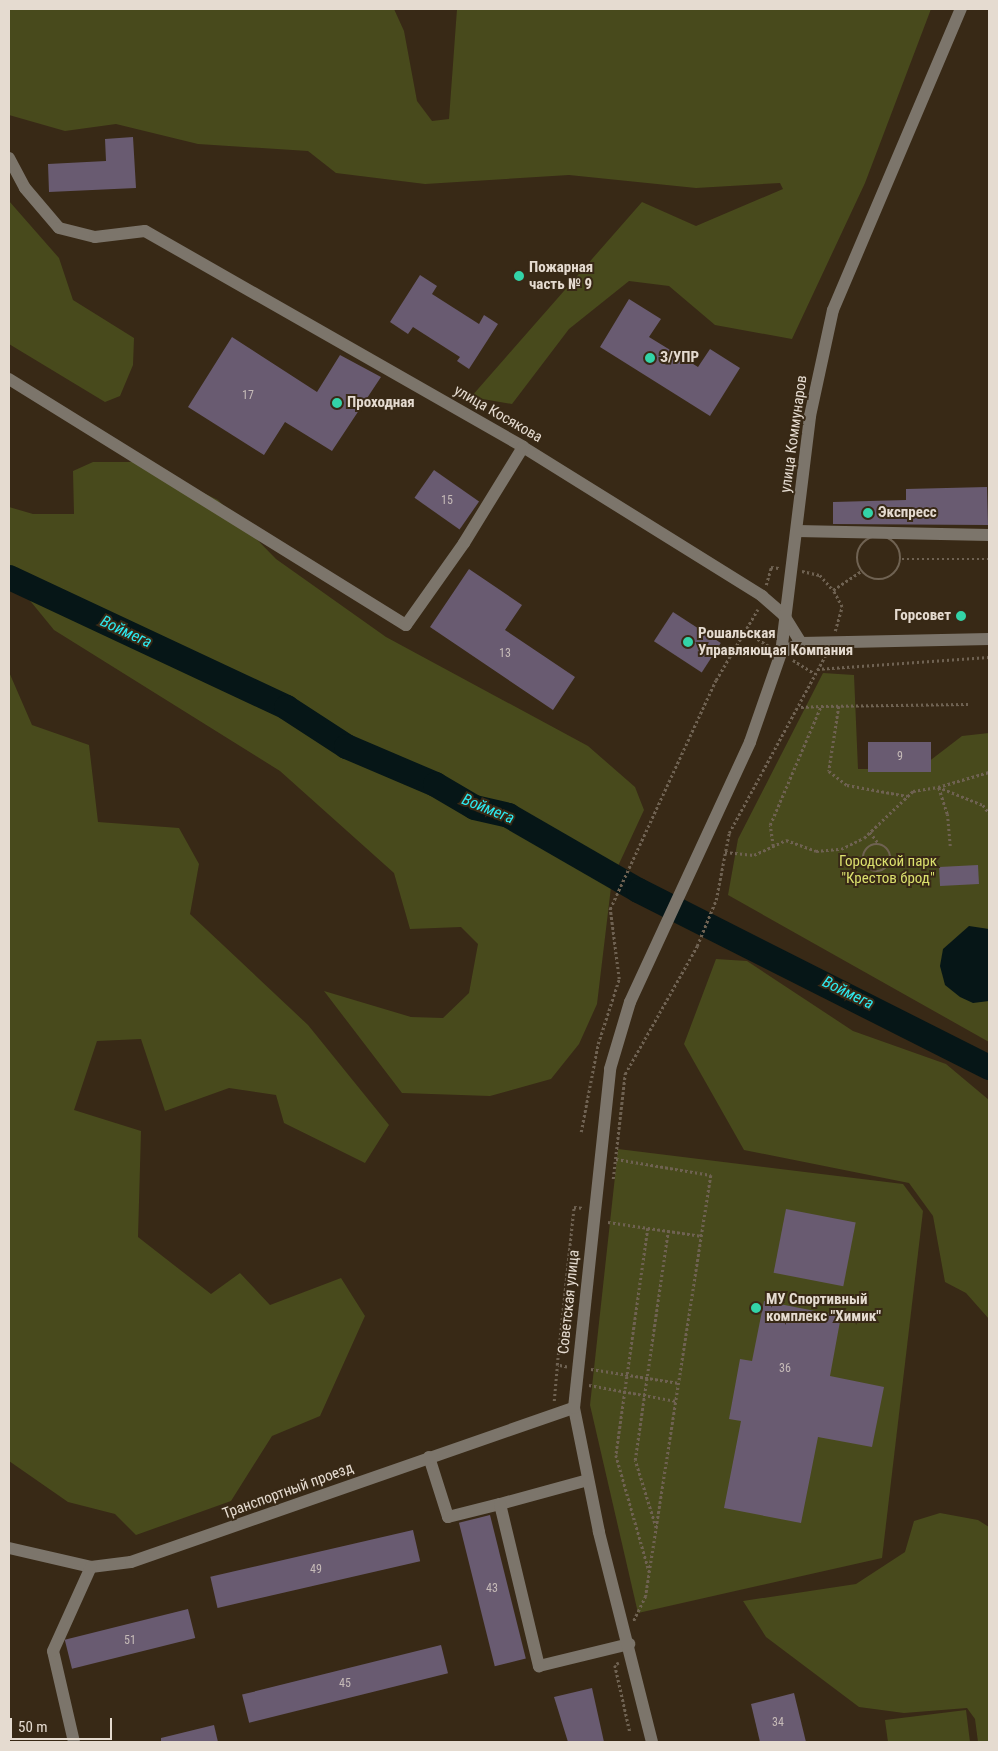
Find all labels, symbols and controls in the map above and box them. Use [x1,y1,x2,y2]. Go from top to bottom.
place label: Пожарная часть № 9 [529,258,593,293]
marker: Пожарная часть № 9 [513,270,525,282]
place label: З/УПР [660,349,699,367]
marker: З/УПР [644,352,656,364]
street label: улица Коммунаров [777,374,811,494]
street label: улица Косякова [451,381,545,447]
house number: 17 [242,389,254,403]
place label: Проходная [347,394,415,412]
marker: Проходная [331,397,343,409]
house number: 15 [441,494,453,508]
place label: Экспресс [878,504,937,522]
marker: Экспресс [862,507,874,519]
place label: Горсовет [894,607,951,625]
marker: Горсовет [955,610,967,622]
water label: Воймега [97,612,155,652]
place label: Рошальская Управляющая Компания [698,624,853,659]
marker: Рошальская Управляющая Компания [682,636,694,648]
house number: 13 [499,647,511,661]
house number: 9 [897,750,903,764]
water label: Воймега [459,790,517,828]
park label: Городской парк "Крестов брод" [839,852,937,887]
water label: Воймега [819,972,877,1014]
street label: Советская улица [555,1249,583,1355]
place label: МУ Спортивный комплекс "Химик" [766,1290,881,1325]
marker: МУ Спортивный комплекс "Химик" [750,1302,762,1314]
house number: 36 [779,1362,791,1376]
street label: Транспортный проезд [220,1459,356,1523]
house number: 49 [310,1563,322,1577]
house number: 43 [486,1582,498,1596]
house number: 51 [124,1634,136,1648]
house number: 45 [339,1677,351,1691]
scale bar [12,1708,115,1740]
house number: 34 [772,1716,784,1730]
text: 50 m [18,1718,48,1736]

